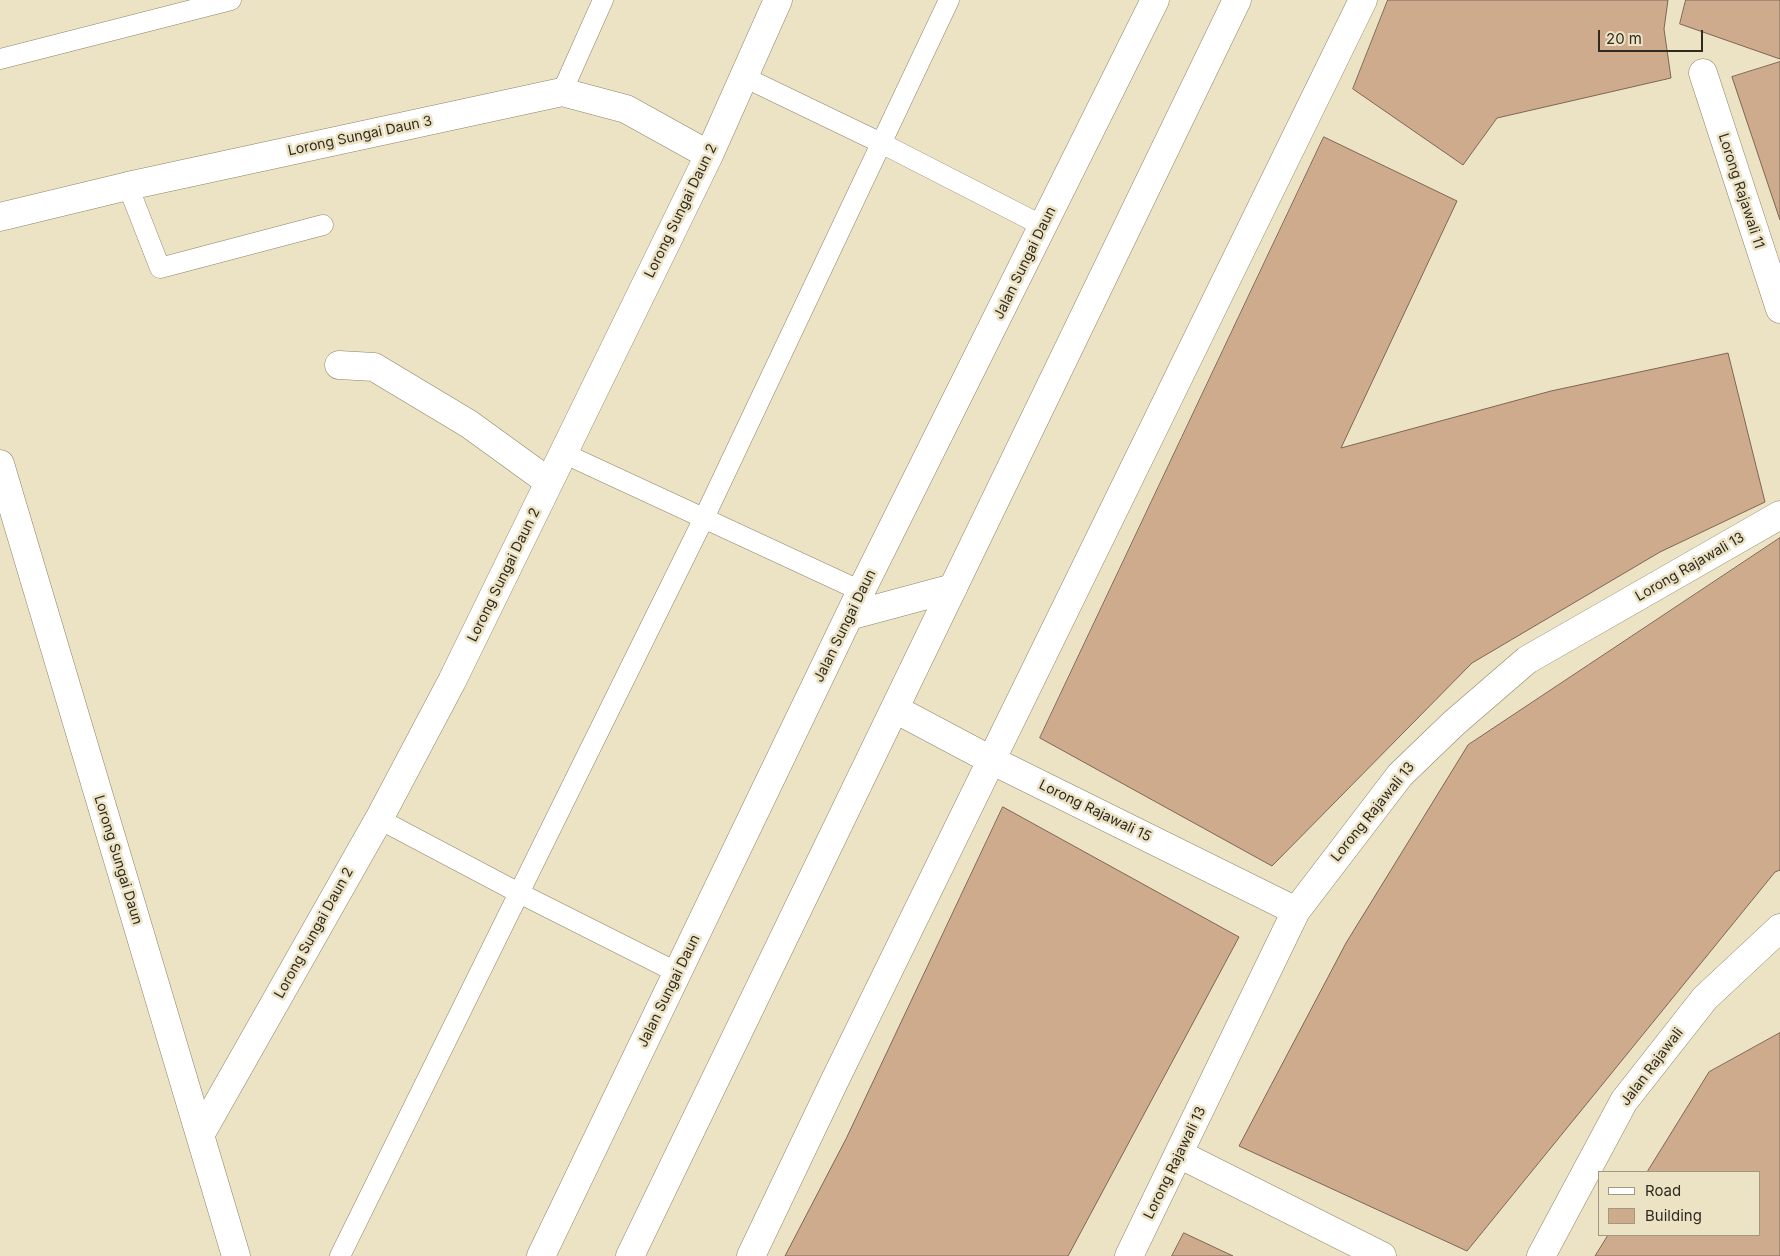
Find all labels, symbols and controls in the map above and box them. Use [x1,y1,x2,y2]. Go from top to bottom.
scale bar [1600,20,1705,52]
text: 20 m [1606,29,1642,48]
street label: Lorong Sungai Daun 3 [286,113,434,159]
street label: Lorong Rajawali 11 [1714,131,1768,251]
street label: Lorong Sungai Daun 2 [641,141,721,281]
street label: Jalan Sungai Daun [990,204,1060,322]
street label: Lorong Sungai Daun 2 [464,505,544,645]
street label: Lorong Rajawali 13 [1633,529,1747,605]
street label: Jalan Sungai Daun [810,567,880,685]
street label: Lorong Rajawali 13 [1328,759,1418,865]
street label: Lorong Rajawali 15 [1036,777,1154,845]
street label: Lorong Sungai Daun [90,793,146,927]
street label: Lorong Sungai Daun 2 [271,865,357,1001]
street label: Jalan Sungai Daun [634,932,704,1050]
street label: Jalan Rajawali [1617,1025,1687,1109]
street label: Lorong Rajawali 13 [1140,1104,1210,1222]
legend [1598,1171,1760,1236]
text: Road [1645,1181,1681,1200]
text: Building [1645,1206,1702,1225]

